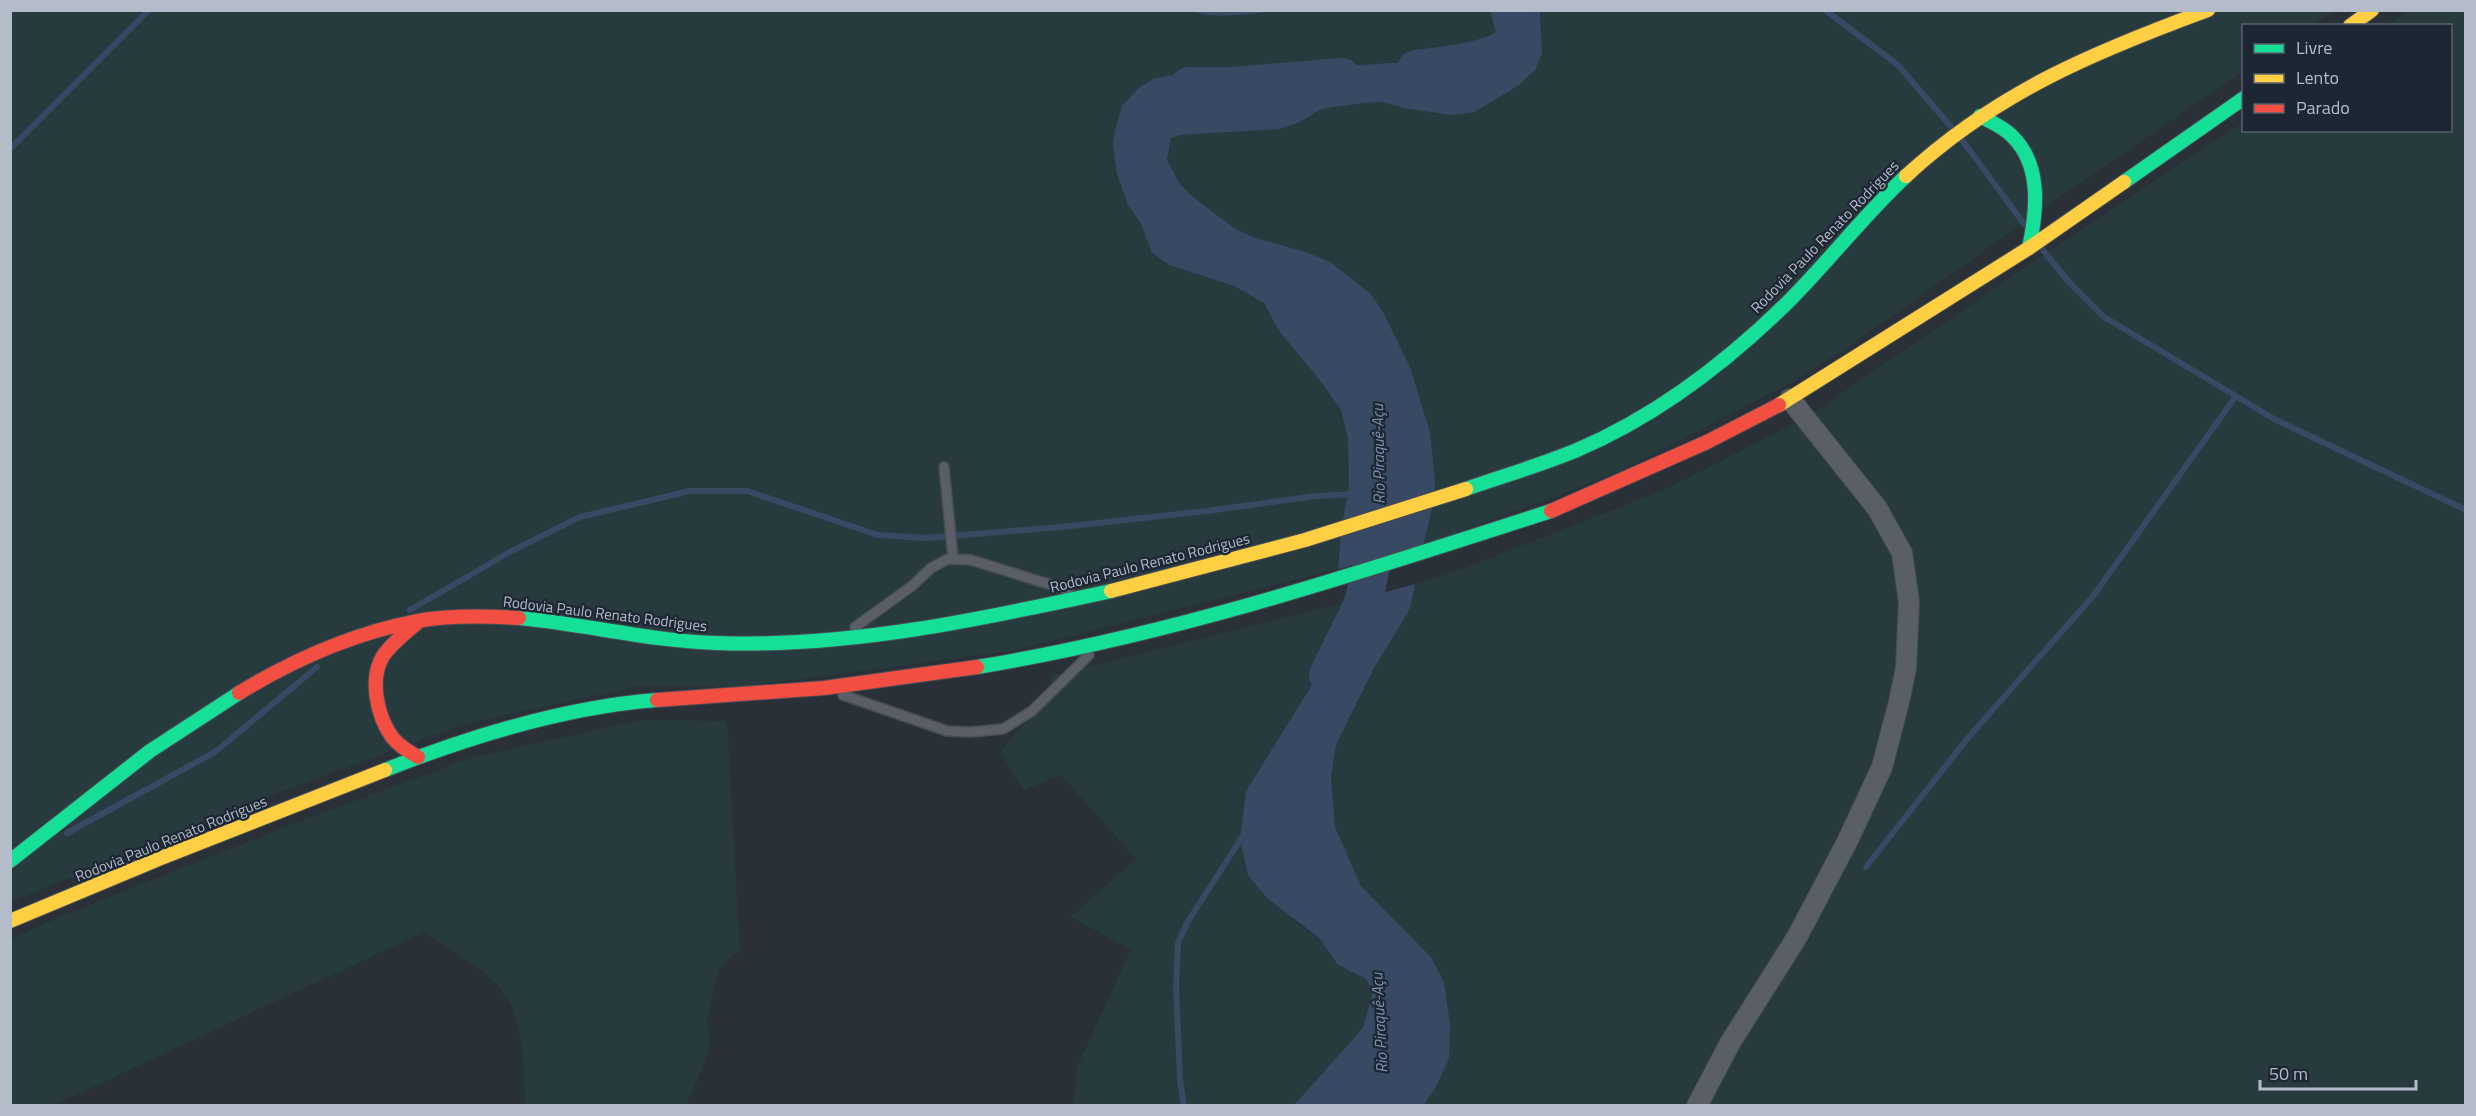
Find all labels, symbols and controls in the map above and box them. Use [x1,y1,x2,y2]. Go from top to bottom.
legend [2242,24,2452,132]
text: Livre [2296,34,2332,61]
text: Lento [2296,64,2339,91]
text: Parado [2296,94,2350,121]
street label: Rodovia Paulo Renato Rodrigues [1745,155,1904,319]
water label: Rio Piraquê-Açu [1365,403,1391,504]
street label: Rodovia Paulo Renato Rodrigues [1047,527,1252,599]
street label: Rodovia Paulo Renato Rodrigues [502,590,708,637]
street label: Rodovia Paulo Renato Rodrigues [71,789,270,888]
water label: Rio Piraquê-Açu [1364,971,1394,1074]
scale bar [2260,1053,2416,1091]
text: 50 m [2269,1060,2308,1087]

